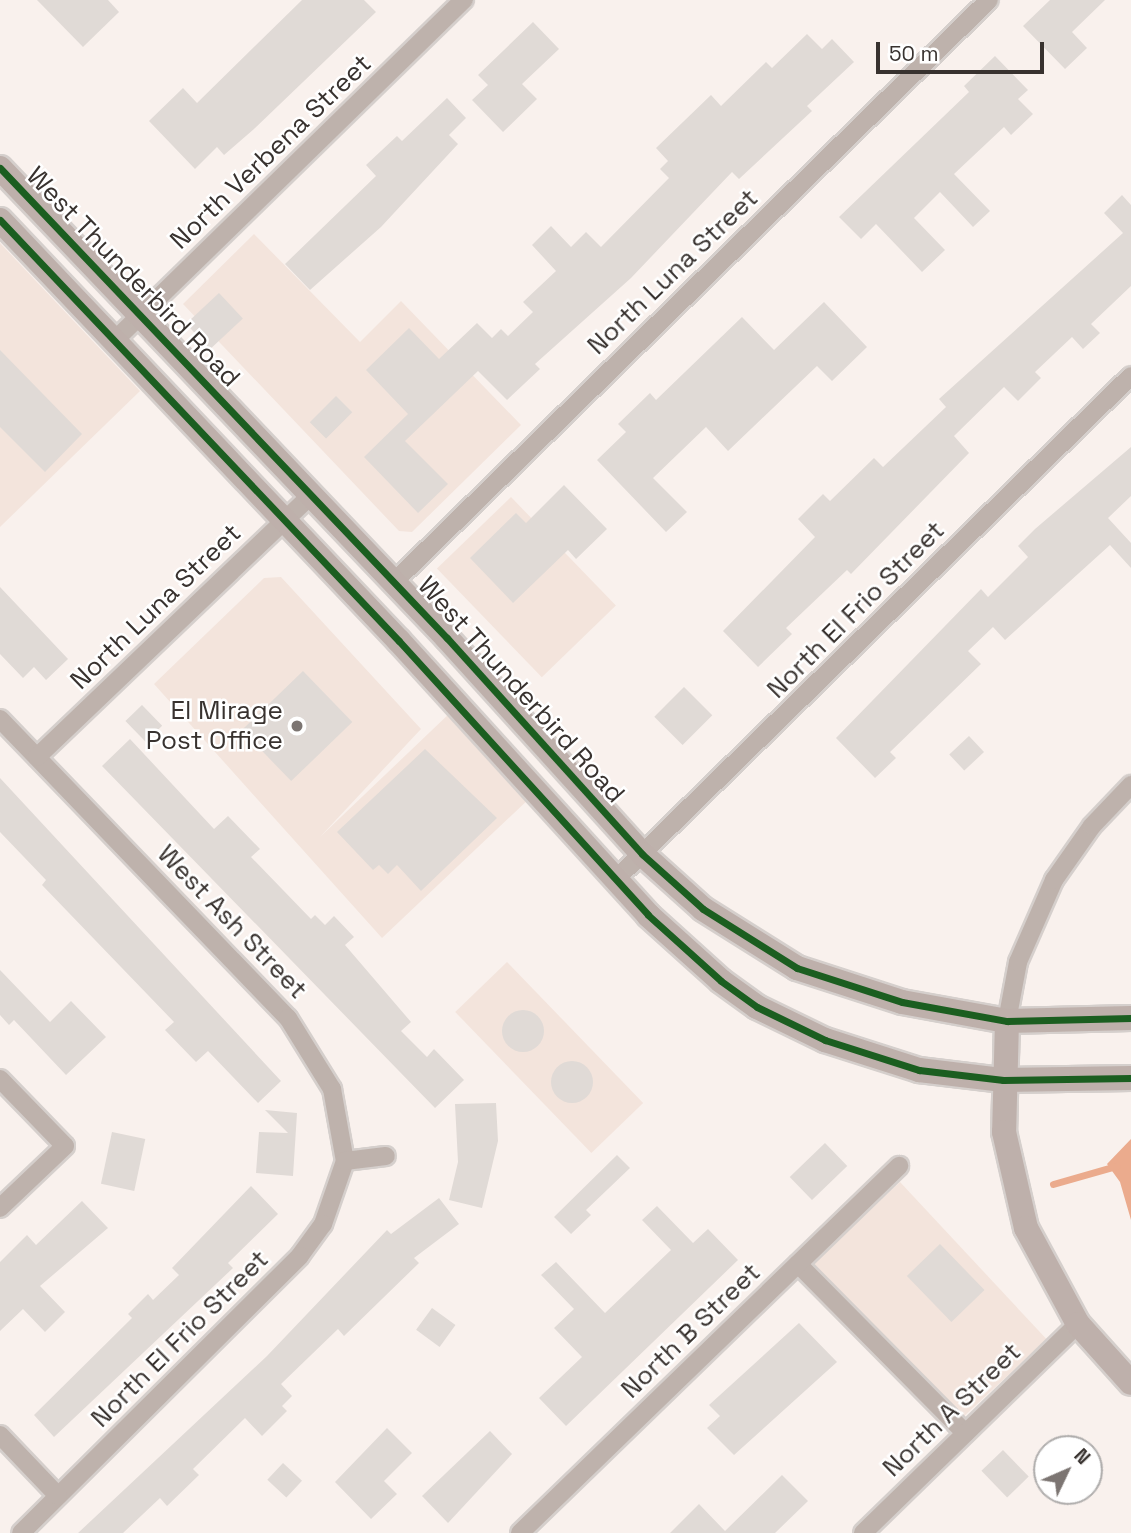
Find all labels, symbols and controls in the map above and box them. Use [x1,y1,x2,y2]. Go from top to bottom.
scale bar [879,28,1047,72]
text: 50 m [889,40,939,67]
street label: North Verbena Street [164,48,378,256]
street label: West Thunderbird Road [20,160,246,394]
street label: North Luna Street [581,183,765,361]
street label: North El Frio Street [761,515,951,705]
street label: North Luna Street [64,518,248,696]
street label: West Thunderbird Road [411,570,631,810]
place label: El Mirage Post Office [146,695,283,756]
marker: El Mirage Post Office [289,718,305,734]
street label: West Ash Street [151,839,313,1005]
street label: North El Frio Street [85,1244,275,1434]
street label: North B Street [615,1257,767,1405]
street label: North A Street [876,1336,1028,1484]
north arrow [1033,1435,1103,1505]
text: N [1069,1443,1095,1470]

